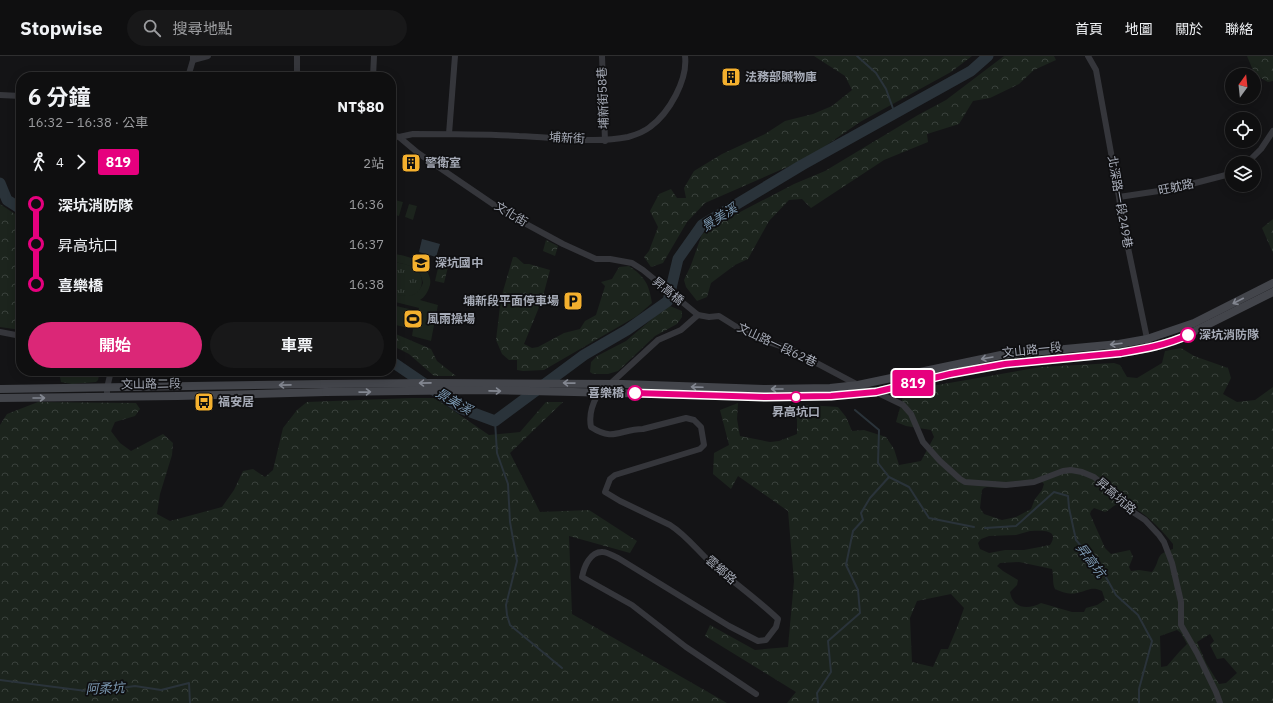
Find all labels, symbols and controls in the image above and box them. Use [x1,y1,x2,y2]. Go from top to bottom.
search box [127,10,407,46]
text: Stopwise [20,16,103,40]
icon: search [141,17,163,39]
text: 搜尋地點 [173,19,233,38]
text: 首頁 [1075,20,1103,38]
text: 地圖 [1125,20,1153,38]
text: 關於 [1175,20,1203,38]
text: 聯絡 [1225,20,1253,38]
building icon: 法務部贓物庫 [720,66,742,88]
street label: 埔新街58巷 [594,67,611,129]
north arrow [1225,68,1261,104]
map controls [1225,68,1261,192]
place label: 法務部贓物庫 [745,69,817,84]
text: 6 分鐘 [28,82,90,111]
text: NT$80 [337,97,384,116]
button: locate [1225,112,1261,148]
text: 16:32 – 16:38 · 公車 [28,114,148,131]
street label: 埔新街 [549,129,585,146]
icon: walk [28,151,50,173]
icon: forward [70,151,92,173]
building icon: 警衛室 [400,152,422,174]
text: 819 [106,153,131,171]
text: 4 [56,154,64,171]
text: 2站 [363,155,384,172]
place label: 警衛室 [425,155,461,170]
street label: 北深路一段249巷 [1105,155,1136,249]
button: layers [1225,156,1261,192]
street label: 旺躭路 [1157,175,1195,198]
text: 深坑消防隊 [58,196,133,215]
text: 16:36 [349,196,384,213]
street label: 文化街 [492,198,531,229]
water label: 景美溪 [698,199,742,235]
text: 昇高坑口 [58,236,118,255]
text: 16:37 [349,236,384,253]
school or university icon: 深坑國中 [410,252,432,274]
place label: 深坑國中 [435,255,483,270]
street label: 昇高橋 [650,273,687,308]
text: 喜樂橋 [58,276,103,295]
text: 16:38 [349,276,384,293]
parking icon: 埔新段平面停車場 [562,290,584,312]
place label: 埔新段平面停車場 [463,293,559,308]
one-way arrow [1233,298,1245,305]
sports icon: 風雨操場 [402,308,424,330]
place label: 風雨操場 [427,311,475,326]
street label: 文山路一段62巷 [735,319,820,370]
button: 開始 [28,322,202,368]
button: 車票 [210,322,384,368]
marker: 深坑消防隊 [1180,327,1196,343]
place label: 深坑消防隊 [1199,327,1259,342]
street label: 文山路一段 [1001,339,1063,360]
one-way arrow [1110,340,1123,348]
one-way arrow [981,354,994,362]
line badge: 819 [890,370,936,396]
text: 819 [900,374,926,392]
street label: 文山路二段 [121,375,181,392]
one-way arrow [419,379,432,387]
one-way arrow [563,380,576,387]
one-way arrow [279,381,292,389]
one-way arrow [691,383,704,390]
water label: 景美溪 [433,384,477,420]
place label: 喜樂橋 [588,385,625,400]
marker: 喜樂橋 [627,385,643,401]
one-way arrow [771,385,784,393]
one-way arrow [488,387,501,395]
one-way arrow [358,388,371,396]
bus stop icon: 福安居 [193,391,215,413]
marker: 昇高坑口 [790,391,802,403]
one-way arrow [32,394,45,402]
place label: 福安居 [218,394,254,409]
place label: 昇高坑口 [772,404,820,419]
street label: 昇高坑路 [1093,474,1139,517]
water label: 昇高坑 [1072,540,1110,583]
street label: 雲鄉路 [703,552,740,587]
water label: 阿柔坑 [85,679,127,698]

